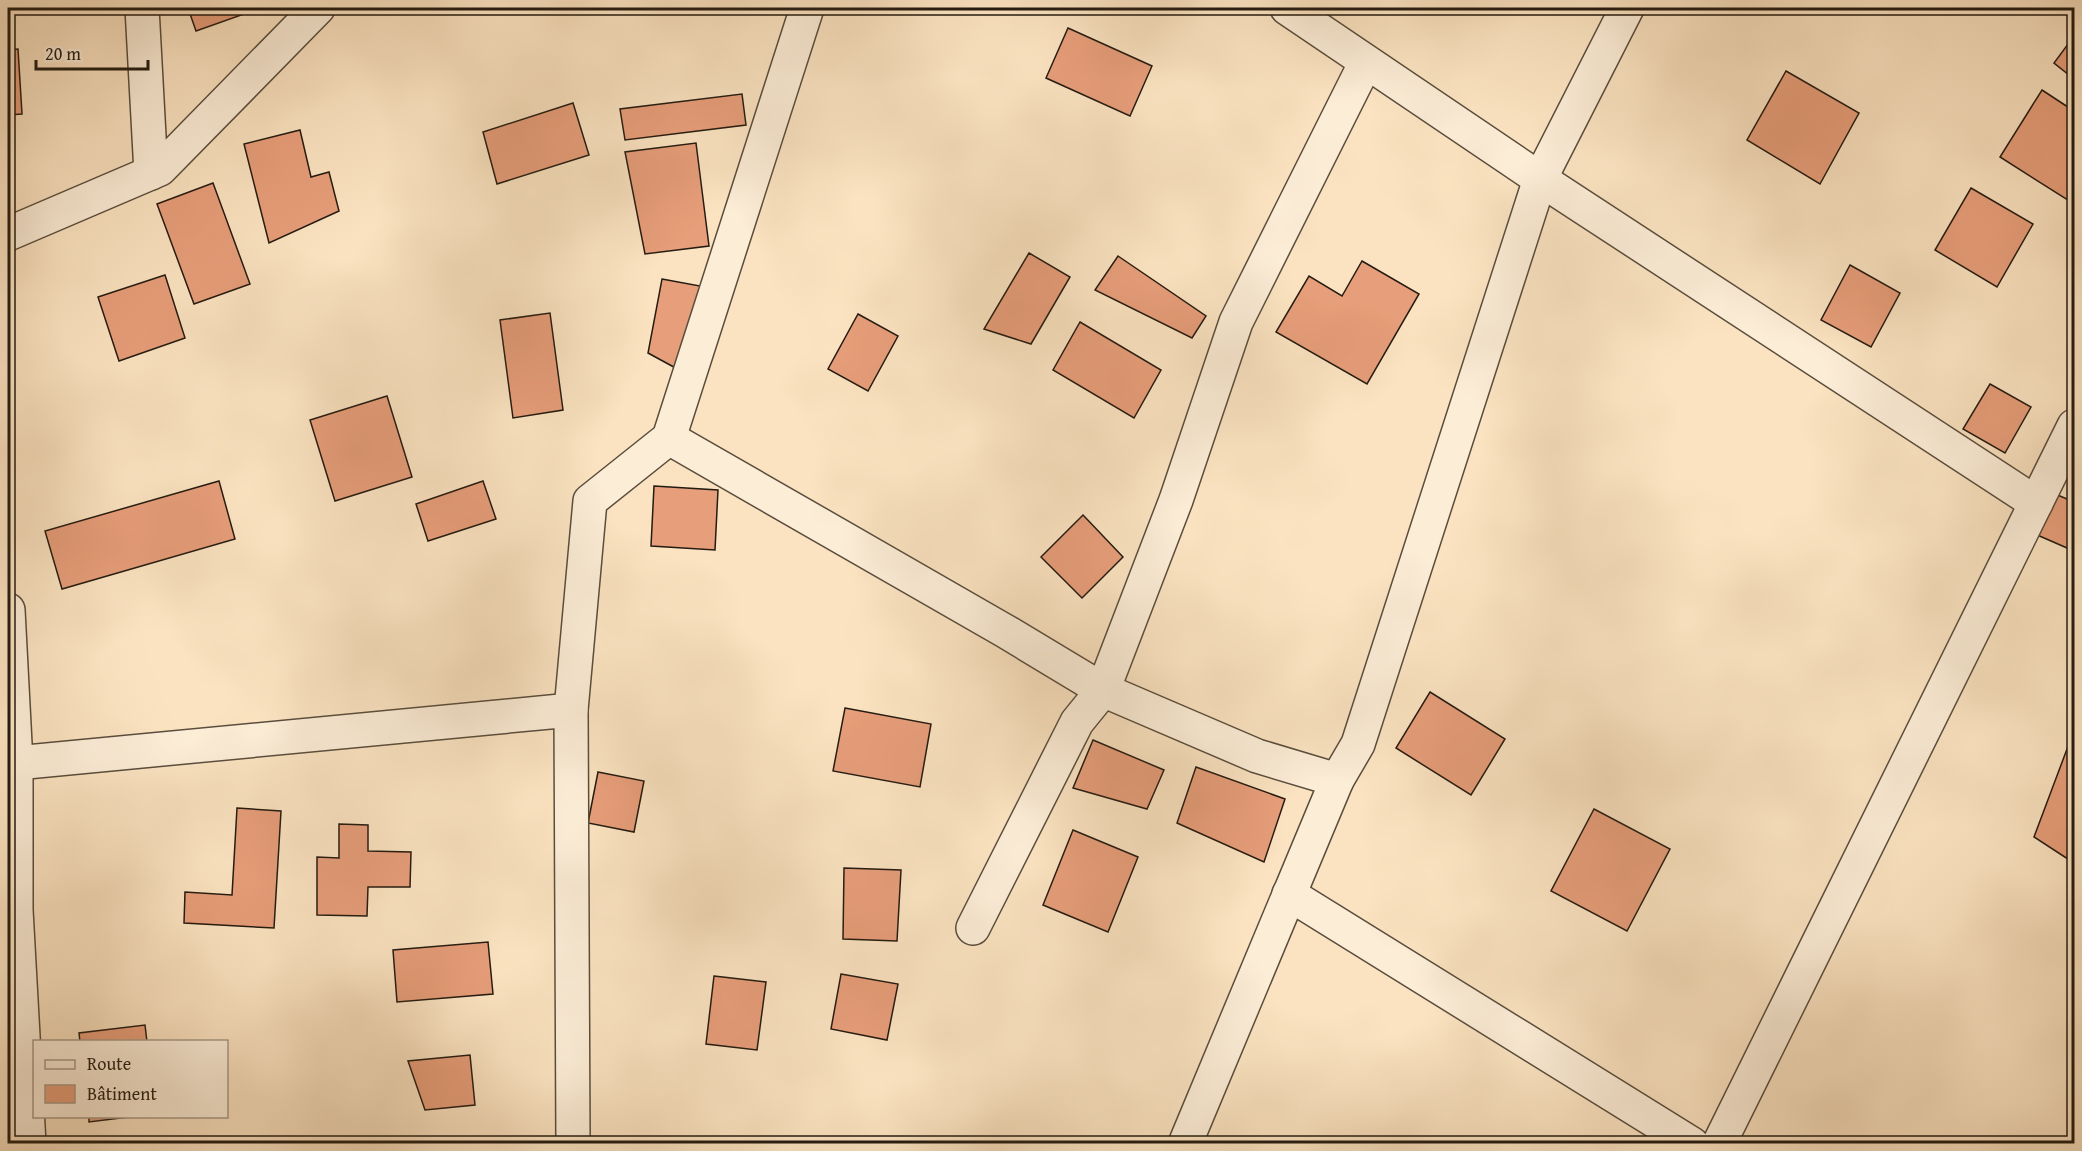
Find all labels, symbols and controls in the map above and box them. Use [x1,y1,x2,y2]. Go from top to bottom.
scale bar [36,33,148,71]
text: 20 m [45,40,81,67]
legend [33,1040,228,1118]
text: Route [87,1050,131,1077]
text: Bâtiment [87,1080,157,1107]

